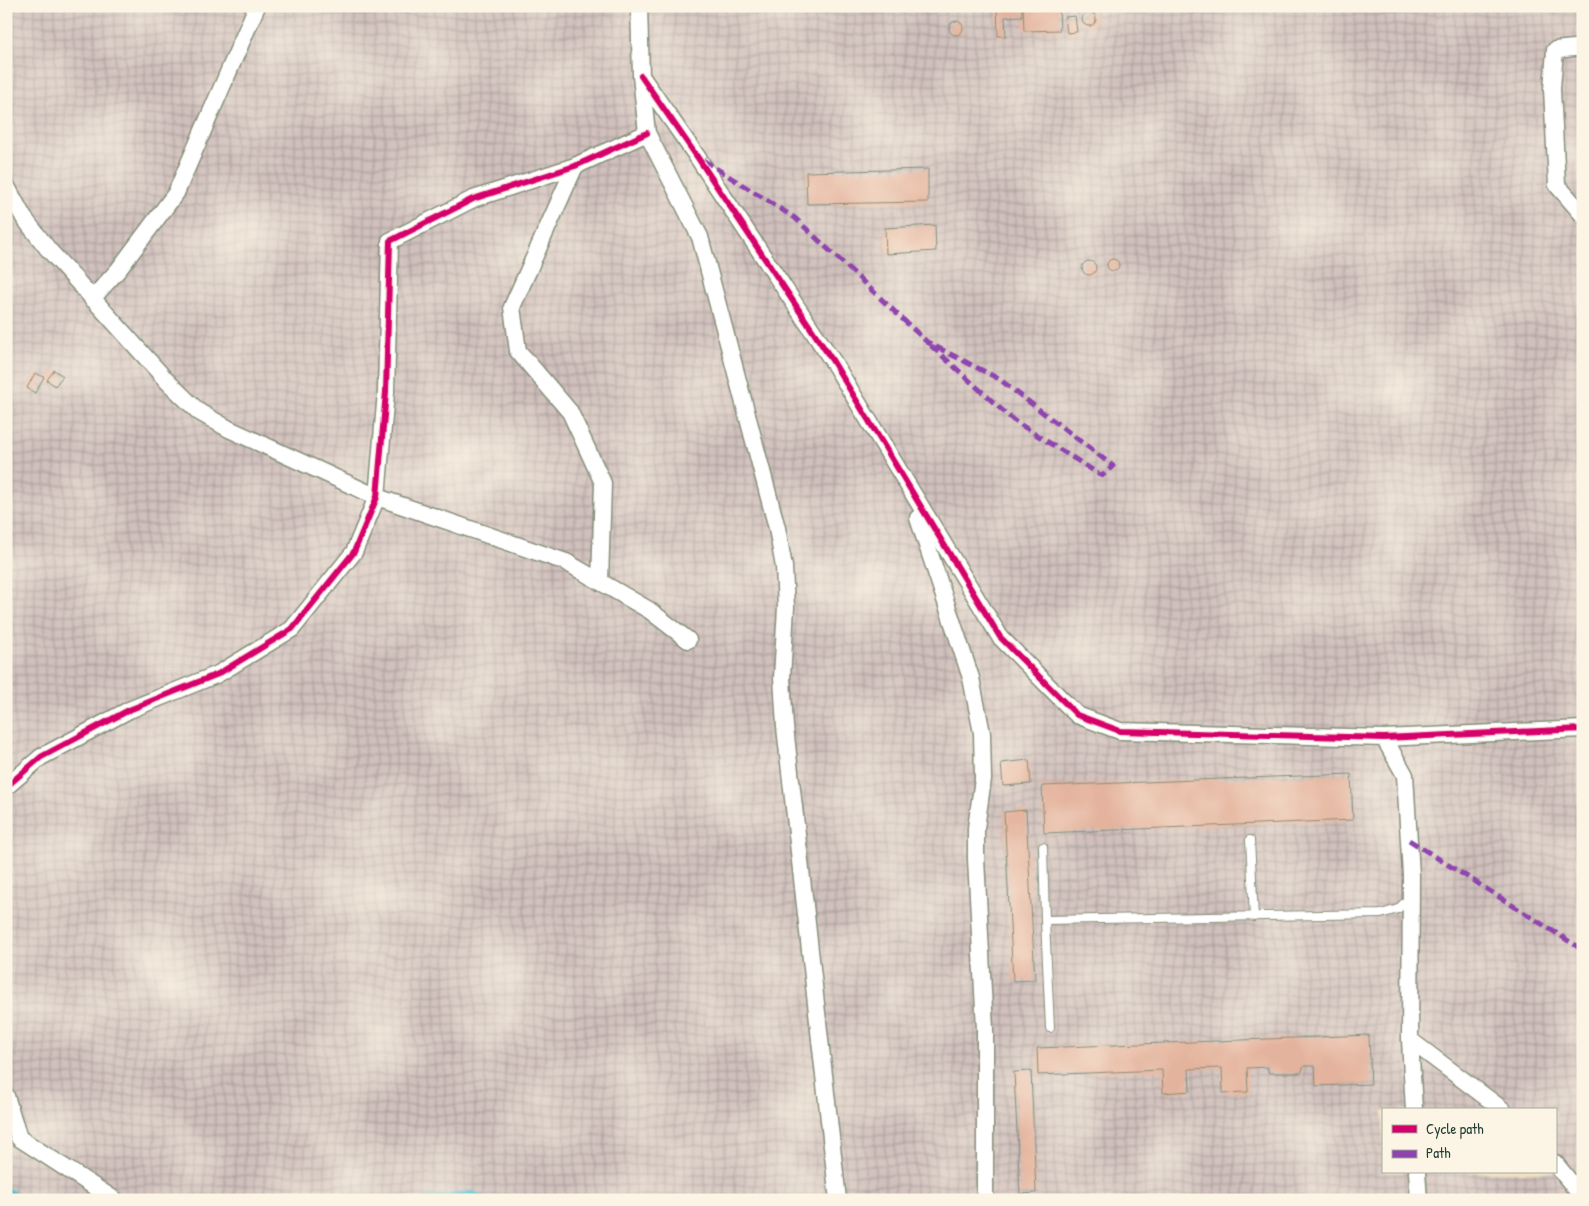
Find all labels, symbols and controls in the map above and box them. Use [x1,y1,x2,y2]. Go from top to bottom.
legend [1382,1108,1556,1174]
text: Cycle path [1426,1118,1484,1139]
text: Path [1426,1142,1451,1163]

